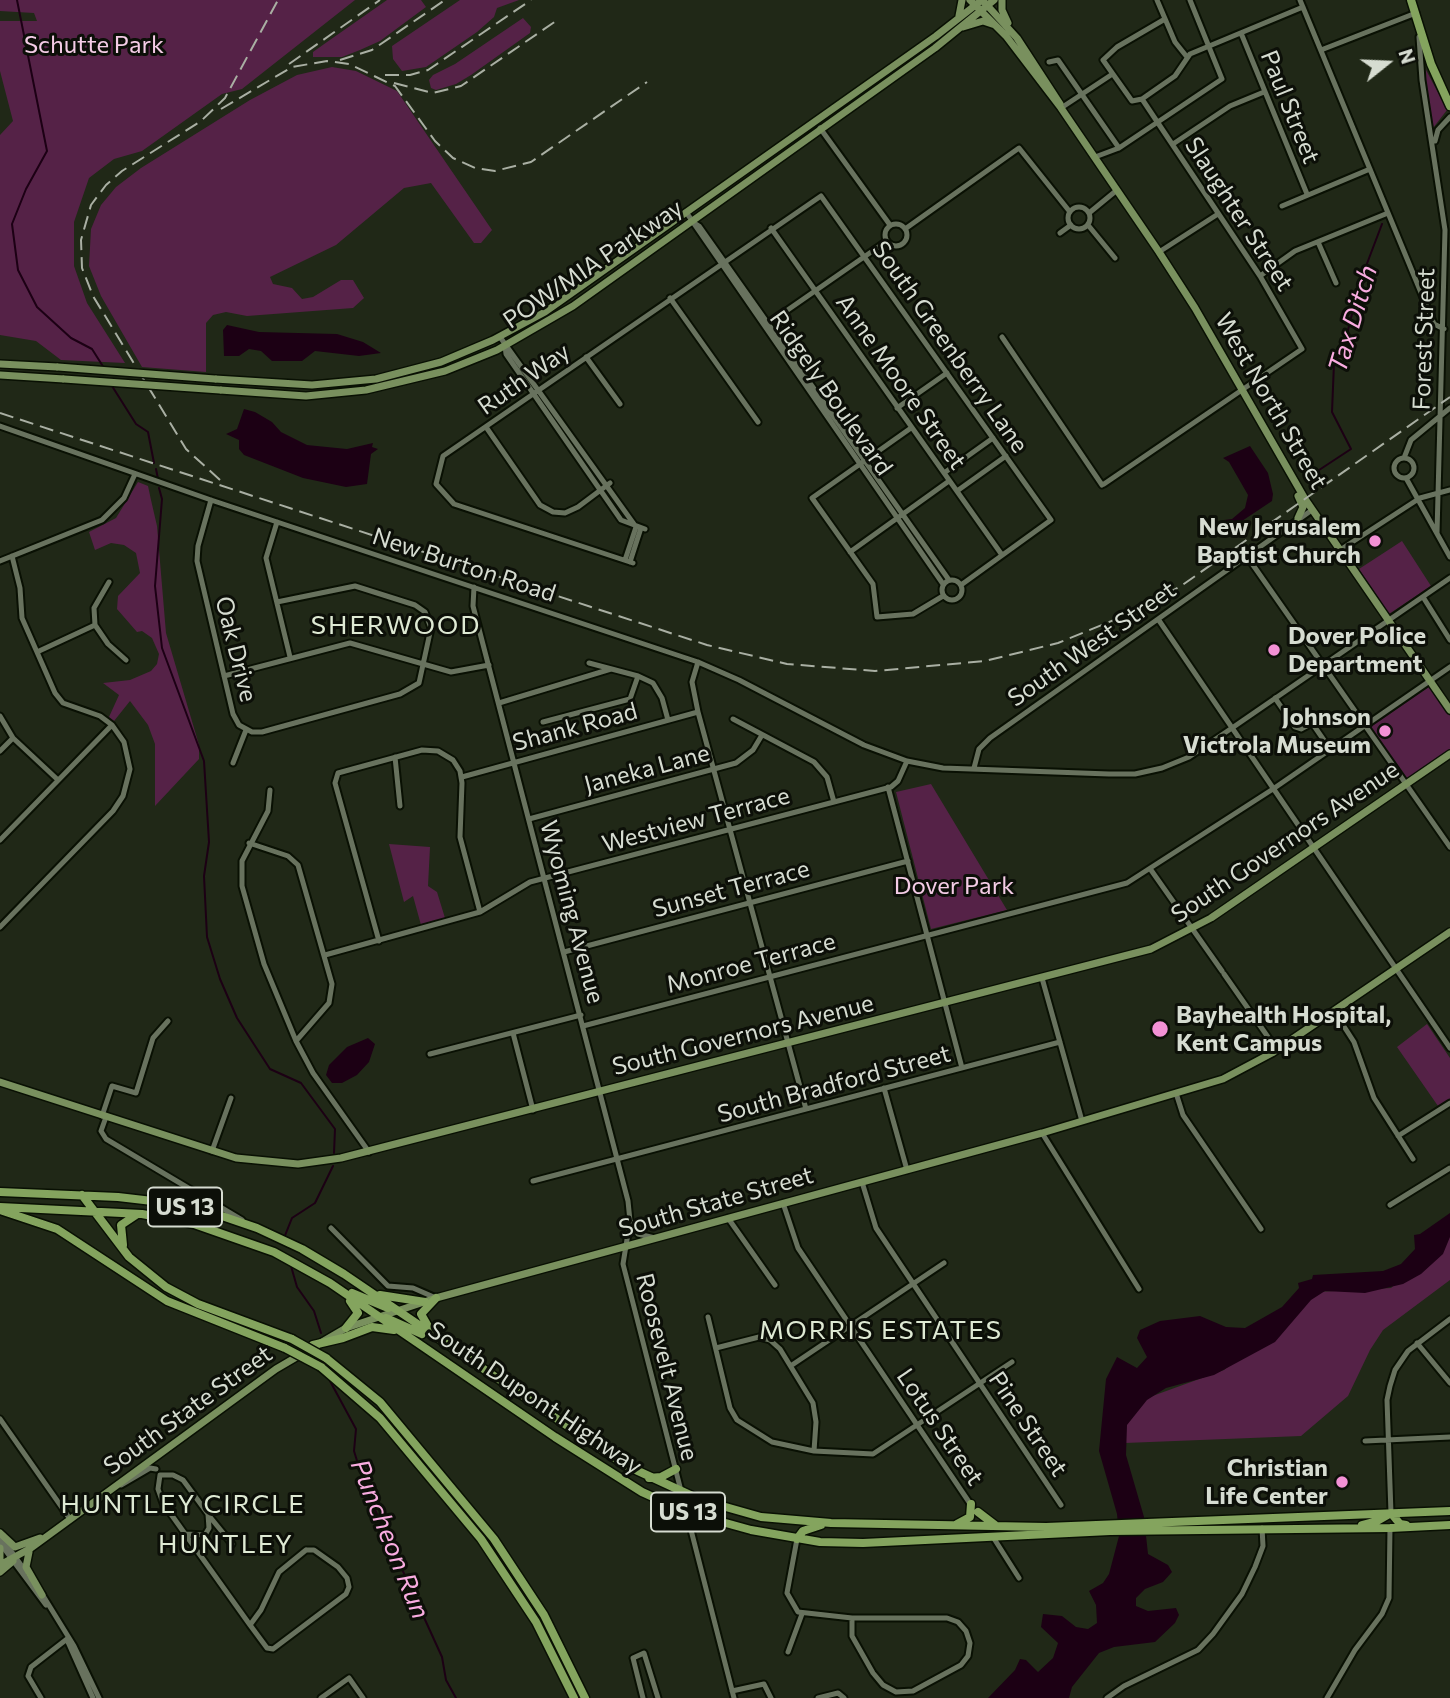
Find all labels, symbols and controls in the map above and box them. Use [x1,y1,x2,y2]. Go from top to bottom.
north arrow [1352,28,1422,98]
park label: Schutte Park [24,31,164,59]
street label: Paul Street [1254,46,1326,168]
text: N [1394,46,1421,67]
street label: Slaughter Street [1179,132,1299,296]
street label: POW/MIA Parkway [498,193,688,335]
street label: South Greenberry Lane [866,236,1034,458]
water label: Tax Ditch [1322,261,1384,377]
street label: Forest Street [1407,267,1441,411]
street label: Anne Moore Street [830,289,972,475]
street label: Ridgely Boulevard [764,305,898,481]
street label: West North Street [1209,308,1333,494]
street label: Ruth Way [473,337,575,421]
place label: New Jerusalem Baptist Church [1197,513,1361,569]
street label: New Burton Road [369,522,559,608]
marker: New Jerusalem Baptist Church [1367,533,1383,549]
street label: South West Street [1002,575,1182,713]
street label: Oak Drive [209,593,263,705]
district label: SHERWOOD [312,609,480,641]
place label: Dover Police Department [1288,622,1426,678]
marker: Dover Police Department [1266,642,1282,658]
street label: Shank Road [510,697,640,757]
place label: Johnson Victrola Museum [1183,703,1371,759]
marker: Johnson Victrola Museum [1377,723,1393,739]
street label: Janeka Lane [581,738,713,800]
street label: South Governors Avenue [1166,755,1404,929]
street label: Westview Terrace [599,781,793,859]
street label: Wyoming Avenue [534,817,610,1007]
street label: Sunset Terrace [649,854,813,924]
park label: Dover Park [894,872,1014,900]
street label: Monroe Terrace [663,927,839,999]
street label: South Governors Avenue [609,989,877,1081]
place label: Bayhealth Hospital, Kent Campus [1176,1001,1391,1057]
marker: Bayhealth Hospital, Kent Campus [1150,1019,1170,1039]
street label: South Bradford Street [714,1039,954,1129]
street label: South State Street [615,1160,817,1244]
road number: US 13 [148,1188,222,1226]
street label: Roosevelt Avenue [630,1270,704,1464]
district label: MORRIS ESTATES [761,1314,1001,1346]
street label: South Dupont Highway [422,1316,648,1480]
street label: South State Street [98,1339,278,1481]
street label: Lotus Street [890,1363,990,1491]
street label: Pine Street [982,1366,1074,1482]
place label: Christian Life Center [1205,1454,1328,1510]
water label: Puncheon Run [344,1455,436,1623]
marker: Christian Life Center [1334,1474,1350,1490]
district label: HUNTLEY CIRCLE [62,1488,304,1520]
road number: US 13 [651,1492,725,1532]
district label: HUNTLEY [159,1528,293,1560]

